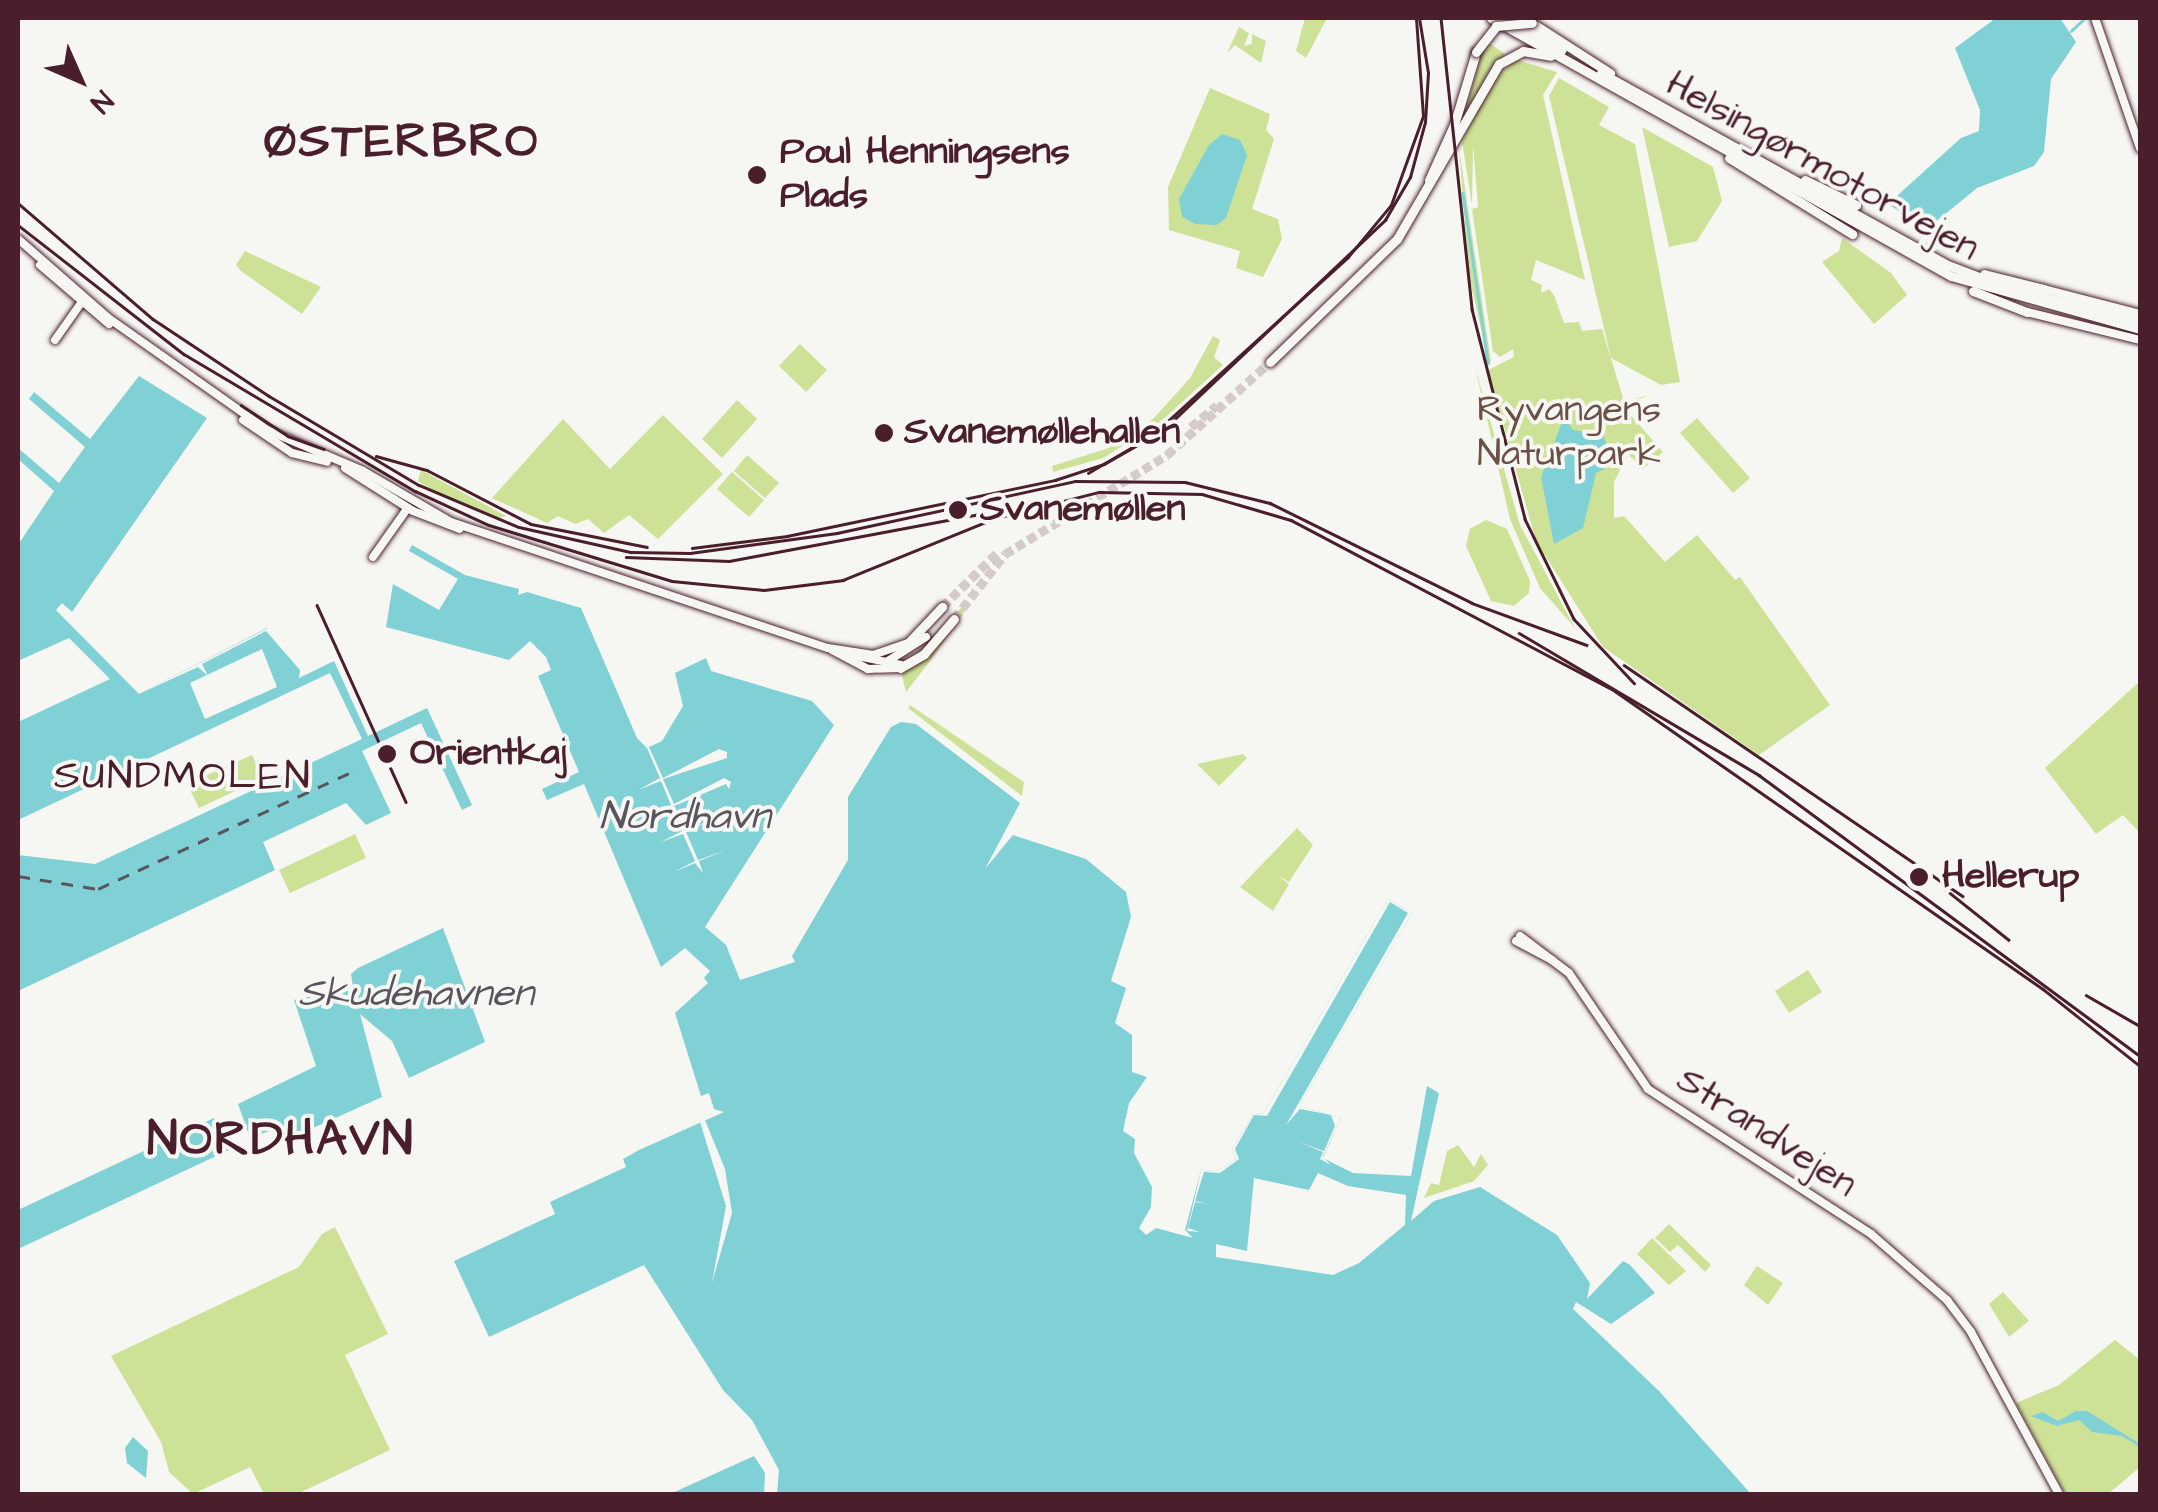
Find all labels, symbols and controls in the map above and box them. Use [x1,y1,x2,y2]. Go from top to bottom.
north arrow [30,30,130,130]
street label: Helsingørmotorvejen [1658,62,1986,272]
text: N [82,82,122,122]
district label: ØSTERBRO [264,114,540,172]
place label: Poul Henningsens Plads [780,130,1070,220]
marker: Poul Henningsens Plads [744,162,770,188]
park label: Ryvangens Naturpark [1477,388,1661,478]
place label: Svanemøllehallen [904,410,1180,456]
marker: Svanemøllehallen [873,422,895,444]
place label: Svanemøllen [980,487,1185,533]
marker: Svanemøllen [945,497,971,523]
place label: Orientkaj [410,731,567,777]
marker: Orientkaj [374,741,400,767]
district label: SUNDMOLEN [54,753,312,801]
water label: Nordhavn [599,793,771,841]
place label: Hellerup [1942,854,2079,900]
marker: Hellerup [1906,864,1932,890]
water label: Skudehavnen [298,970,534,1018]
street label: Strandvejen [1668,1058,1864,1208]
district label: NORDHAVN [147,1112,415,1170]

